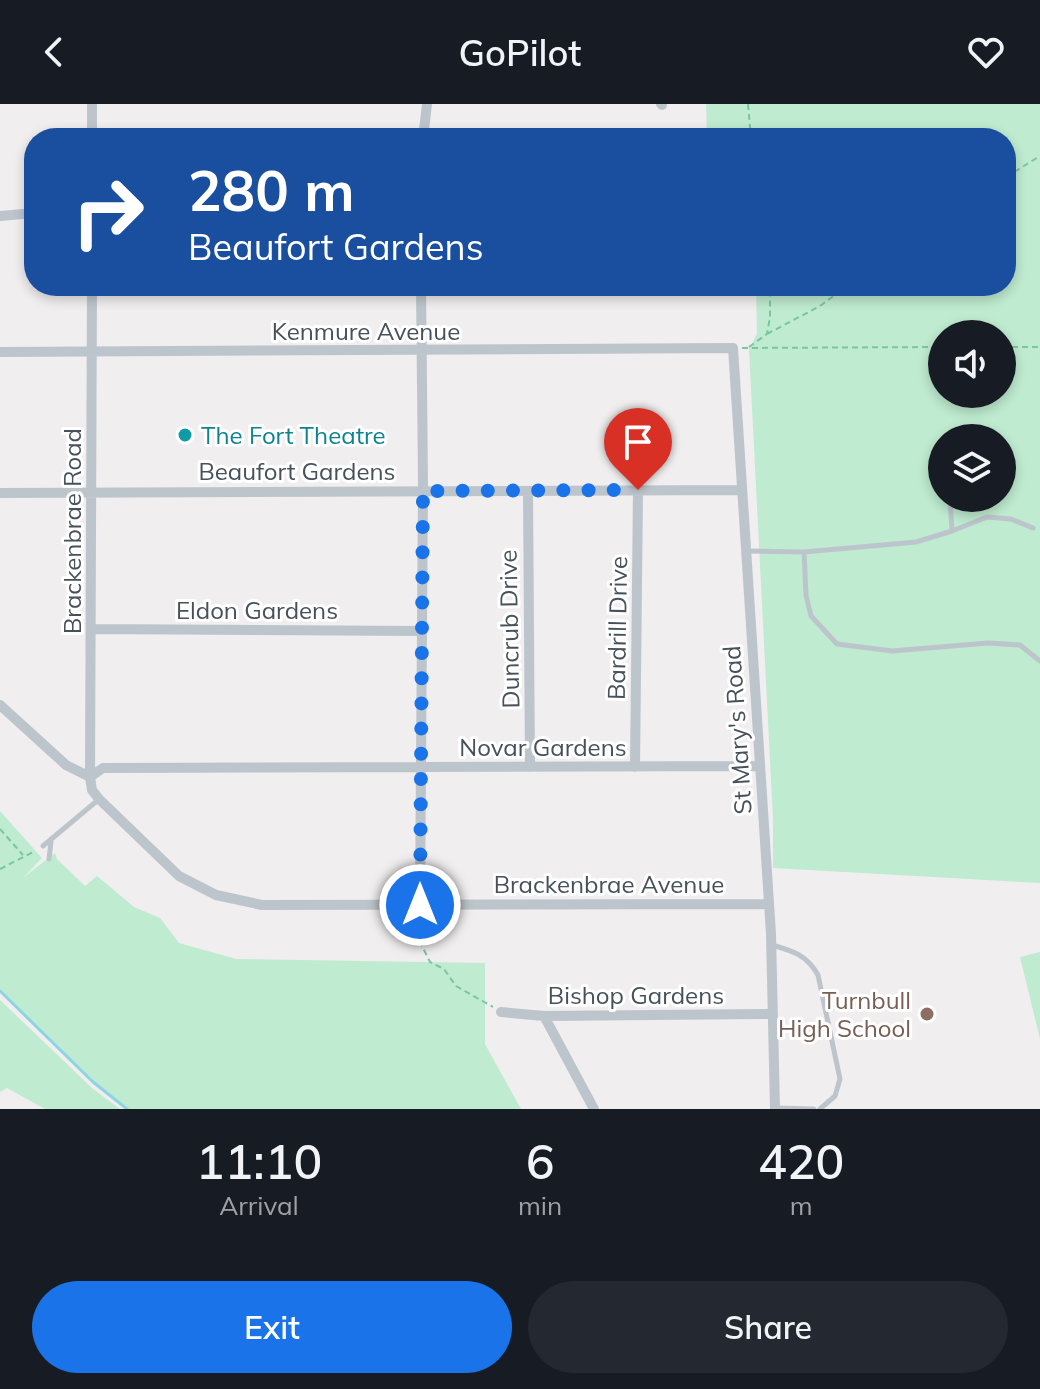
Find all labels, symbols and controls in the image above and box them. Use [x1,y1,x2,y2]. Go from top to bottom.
icon: back [32,30,76,74]
text: GoPilot [459,30,581,75]
icon: heart [964,30,1008,74]
text: 280 m [188,155,355,225]
icon: right [56,160,160,264]
text: Beaufort Gardens [188,224,484,269]
street label: Kenmure Avenue [272,316,460,346]
map controls [928,320,1016,512]
button: sound [928,320,1016,408]
pin [604,408,672,490]
place label: The Fort Theatre [201,420,386,450]
icon: arrive [616,420,660,464]
button: layers [928,424,1016,512]
marker: The Fort Theatre [176,426,194,444]
street label: Brackenbrae Road [57,428,87,634]
street label: Beaufort Gardens [198,456,396,486]
street label: Duncrub Drive [493,549,525,709]
street label: Bardrill Drive [601,556,633,700]
street label: Eldon Gardens [176,595,338,625]
street label: St Mary's Road [716,645,758,815]
street label: Novar Gardens [459,732,627,762]
position arrow [378,863,462,947]
street label: Brackenbrae Avenue [494,869,724,899]
street label: Bishop Gardens [548,980,724,1010]
place label: Turnbull High School [778,985,911,1043]
marker: Turnbull High School [918,1005,936,1023]
text: 11:10 [196,1131,322,1191]
text: 6 [526,1131,554,1191]
text: 420 [758,1131,844,1191]
text: Arrival [219,1189,299,1222]
text: min [518,1189,562,1222]
text: m [790,1189,813,1222]
button: Exit [32,1281,512,1373]
button: Share [528,1281,1008,1373]

